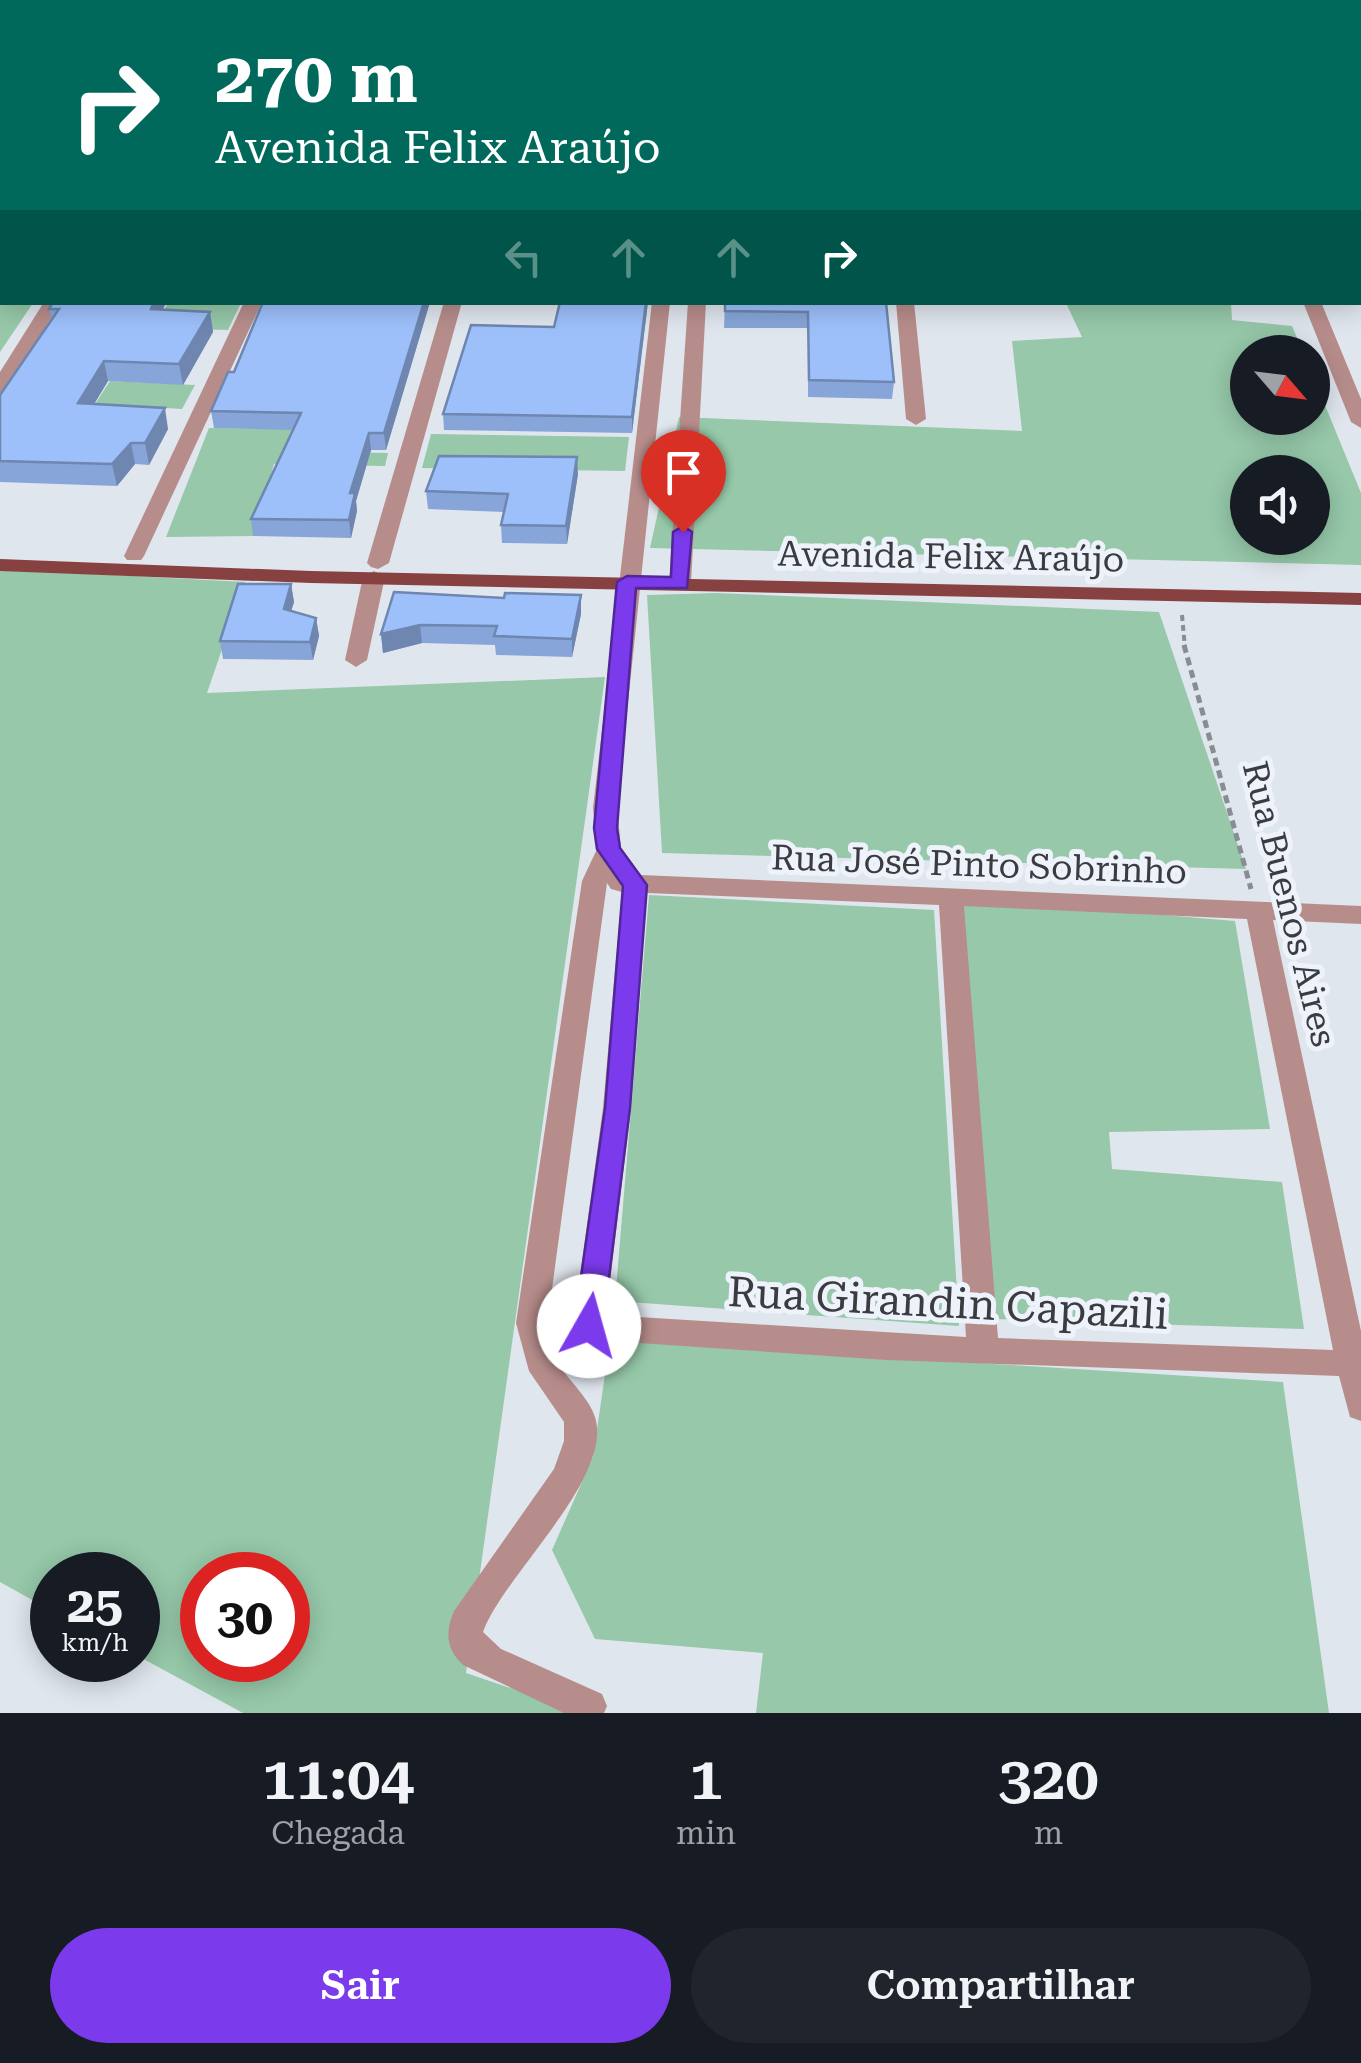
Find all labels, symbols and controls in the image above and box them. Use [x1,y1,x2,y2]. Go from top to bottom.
text: 270 m [215,37,418,119]
icon: right [50,40,180,170]
text: Avenida Felix Araújo [215,121,661,174]
icon: left [496,230,551,285]
icon: ahead [601,230,656,285]
icon: ahead [706,230,761,285]
icon: right [811,230,866,285]
north arrow [1230,335,1330,435]
map controls [1230,335,1330,555]
pin [641,430,726,533]
icon: arrive [656,445,711,500]
button: sound [1230,455,1330,555]
street label: Avenida Felix Araújo [777,533,1125,581]
street label: Rua Buenos Aires [1234,757,1344,1051]
street label: Rua José Pinto Sobrinho [770,837,1188,893]
street label: Rua Girandin Capazili [727,1267,1169,1339]
position arrow [537,1274,641,1378]
speed limit sign: 30 [180,1552,310,1682]
text: 25 [67,1576,123,1634]
text: km/h [62,1628,128,1657]
text: 11:04 [262,1743,414,1814]
text: 1 [689,1743,723,1814]
text: 320 [998,1743,1099,1814]
text: Chegada [271,1814,405,1852]
text: min [676,1814,736,1852]
text: m [1034,1814,1063,1852]
button: Sair [50,1928,671,2043]
button: Compartilhar [691,1928,1311,2043]

